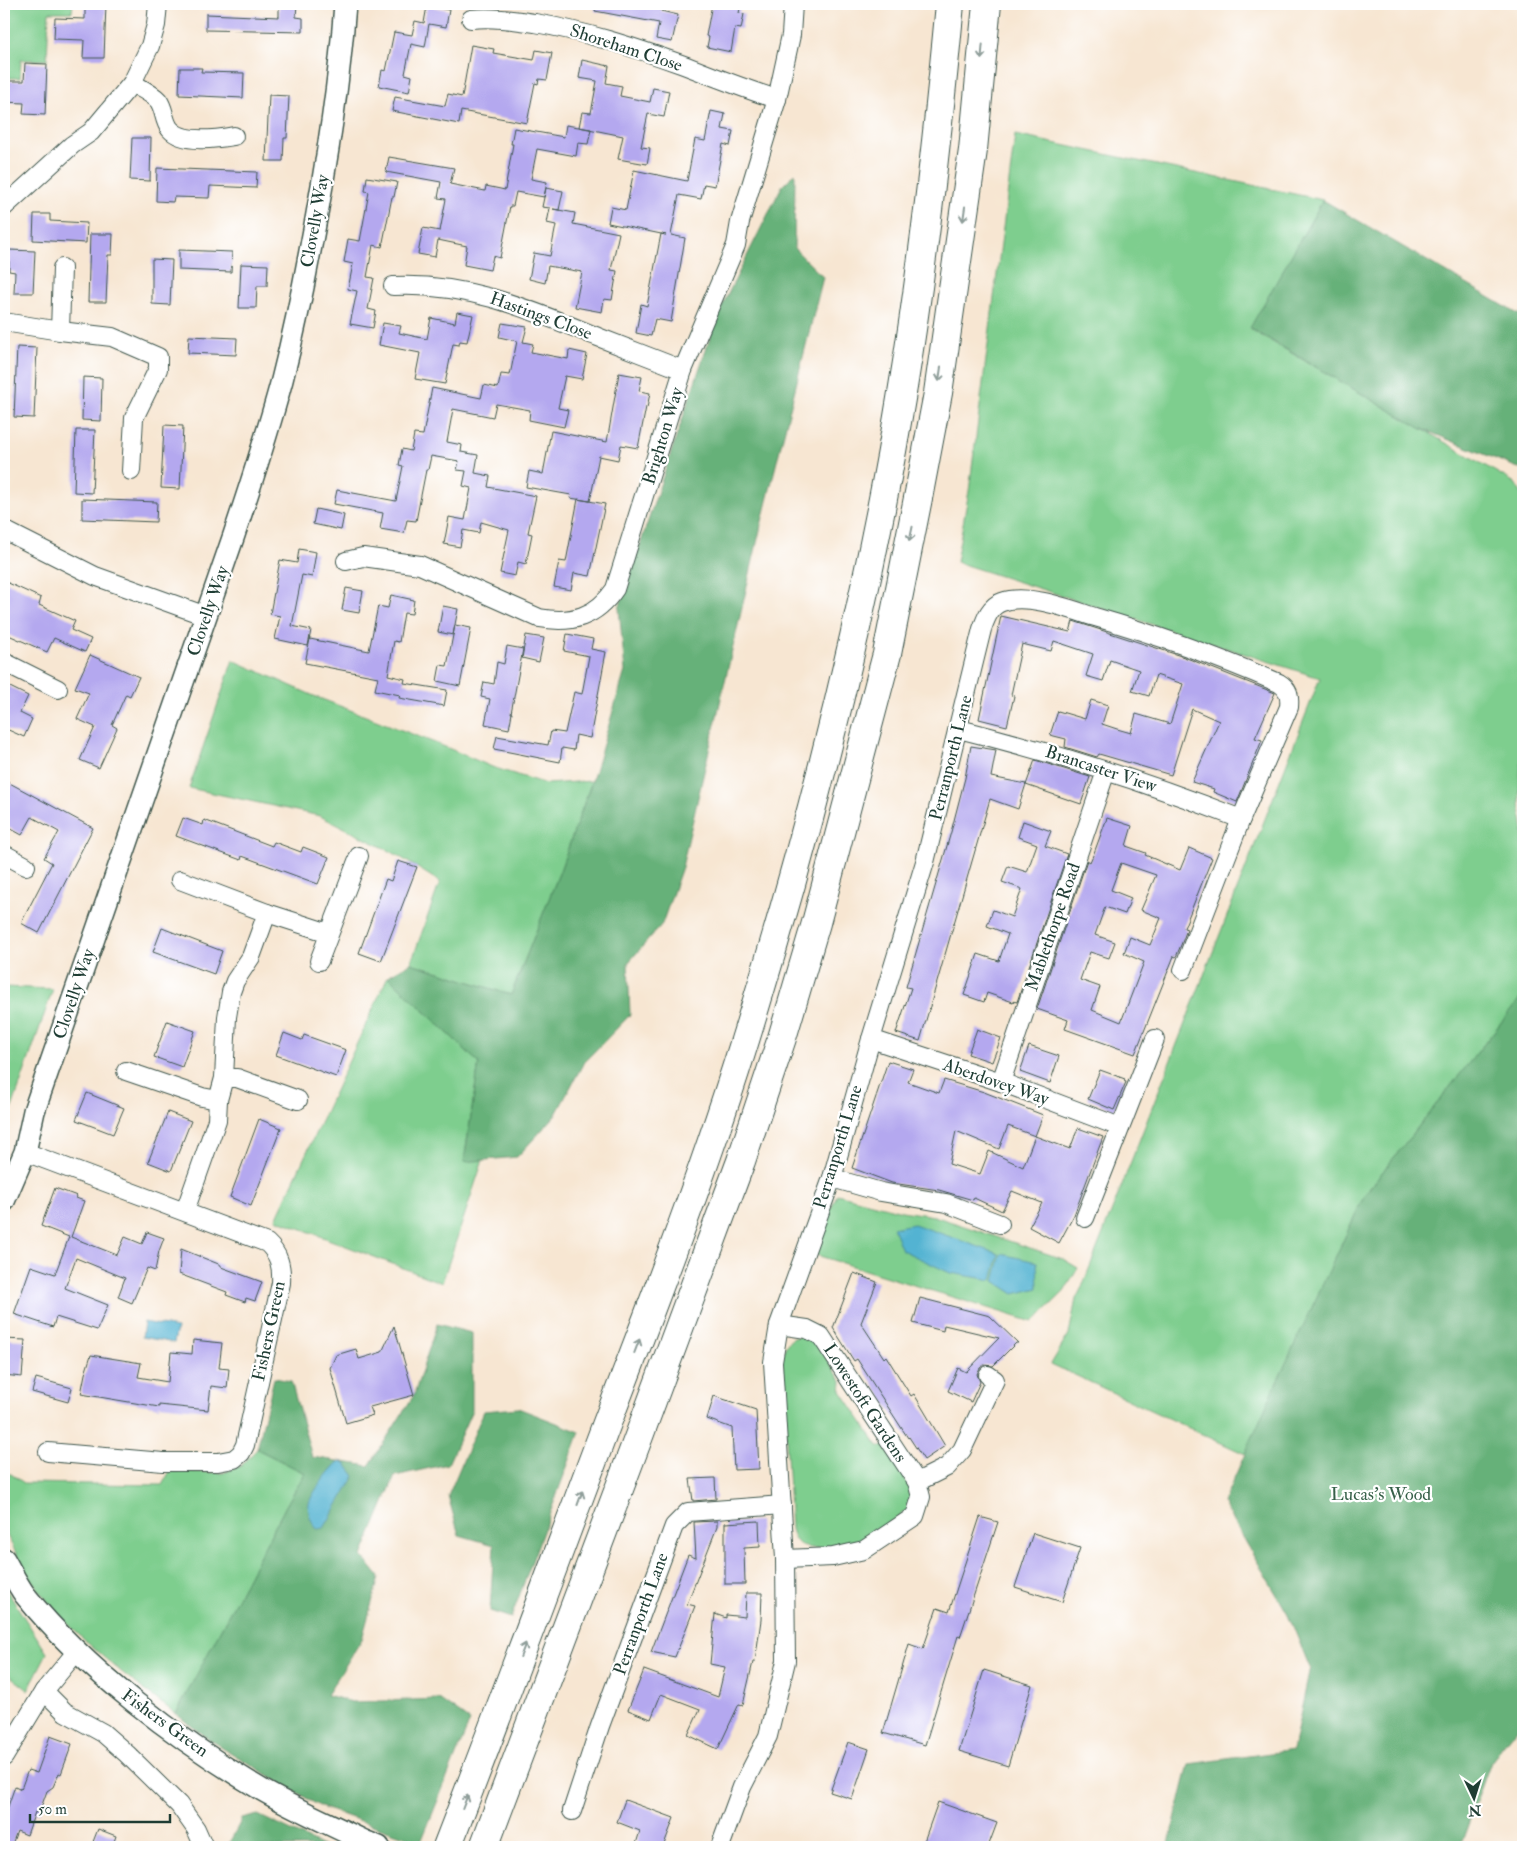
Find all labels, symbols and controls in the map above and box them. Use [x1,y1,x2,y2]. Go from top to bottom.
street label: Shoreham Close [567,19,686,77]
one-way arrow [978,44,987,60]
street label: Clovelly Way [296,172,335,269]
one-way arrow [959,205,969,221]
street label: Hastings Close [487,287,596,345]
one-way arrow [935,366,945,382]
street label: Brighton Way [637,383,689,488]
one-way arrow [906,526,915,542]
street label: Clovelly Way [182,562,235,659]
street label: Perranporth Lane [924,692,978,823]
street label: Brancaster View [1042,740,1160,798]
street label: Mablethorpe Road [1020,860,1086,994]
street label: Clovelly Way [48,945,101,1042]
street label: Aberdovey Way [939,1053,1053,1111]
street label: Perranporth Lane [808,1082,868,1212]
street label: Fishers Green [247,1279,291,1383]
one-way arrow [633,1339,643,1354]
street label: Lowestoft Gardens [818,1339,912,1467]
park label: Lucas's Wood [1331,1483,1431,1506]
one-way arrow [576,1491,585,1506]
street label: Perranporth Lane [608,1549,674,1678]
one-way arrow [519,1643,528,1658]
street label: Fishers Green [117,1684,213,1762]
north arrow [1450,1774,1500,1824]
scale bar [30,1791,170,1823]
one-way arrow [461,1795,470,1810]
text: 50 m [38,1800,67,1819]
text: N [1468,1801,1483,1819]

